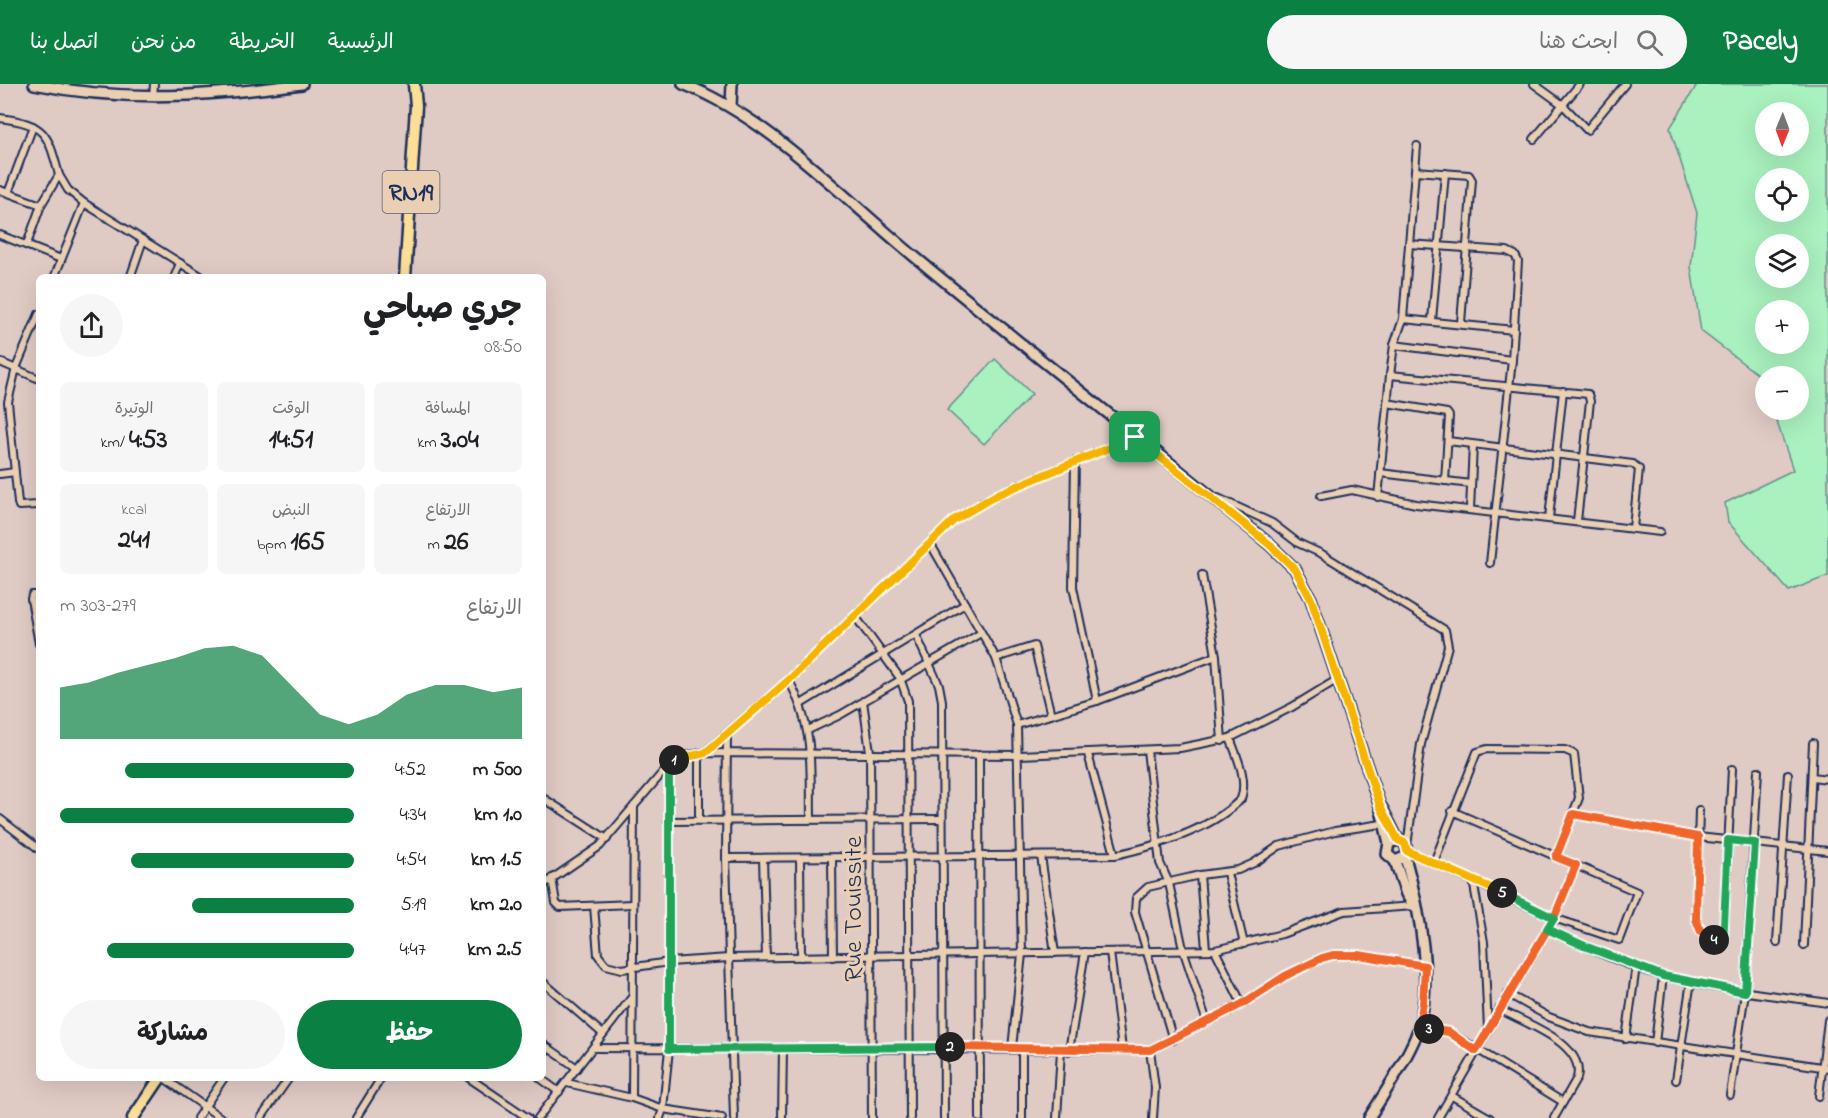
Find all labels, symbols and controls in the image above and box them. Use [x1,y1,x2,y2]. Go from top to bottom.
search box [1267,15,1687,69]
text: Pacely [1723,22,1798,63]
icon: search [1633,26,1666,59]
text: ابحث هنا [1539,27,1618,59]
text: اتصل بنا [30,28,98,58]
text: من نحن [131,28,196,58]
text: الخريطة [229,28,295,58]
text: الرئيسية [328,28,394,58]
north arrow [1755,102,1809,156]
map controls [1755,102,1809,420]
button: locate [1755,168,1809,222]
road number: RN19 [382,171,440,213]
button: layers [1755,234,1809,288]
text: جري صباحي [363,286,522,334]
button: share [60,294,123,357]
button: + [1755,300,1809,354]
text: 08:50 [484,333,522,362]
button: − [1755,366,1809,420]
text: الوتيرة [115,397,153,421]
text: الوقت [272,397,310,421]
text: المسافة [425,397,471,421]
pin [1109,411,1160,462]
icon: arrive [1118,420,1151,453]
text: 4:53 [129,422,167,460]
text: 14:51 [269,422,313,460]
text: 3.04 [441,422,479,460]
text: /km [101,431,129,455]
text: km [417,431,441,455]
text: kcal [121,498,147,522]
text: النبض [272,499,310,523]
text: الارتفاع [426,499,470,523]
text: 241 [118,522,150,560]
text: 165 [291,524,325,562]
text: 26 [444,524,468,562]
text: bpm [257,533,291,557]
text: m [428,533,444,557]
text: 279–303 m [60,592,136,621]
text: الارتفاع [466,595,522,624]
pin: 1 [659,745,689,775]
text: 1 [671,748,677,772]
text: 4:52 [395,756,426,785]
text: 500 m [473,756,522,785]
text: 4:34 [400,801,426,830]
text: 1.0 km [474,801,522,830]
street label: Rue Touissite [836,836,874,982]
text: 4:54 [396,846,426,875]
text: 1.5 km [471,846,522,875]
pin: 5 [1487,878,1517,908]
text: 5 [1497,881,1507,905]
text: 5:19 [400,891,426,920]
text: 2.0 km [470,891,522,920]
pin: 4 [1699,925,1729,955]
text: 4 [1711,928,1717,952]
text: 4:47 [400,936,426,965]
text: 2.5 km [467,936,522,965]
button: مشاركة [60,1000,285,1069]
button: حفظ [297,1000,522,1069]
pin: 3 [1414,1014,1444,1044]
text: 3 [1426,1017,1432,1041]
pin: 2 [935,1032,965,1062]
text: 2 [946,1035,954,1059]

